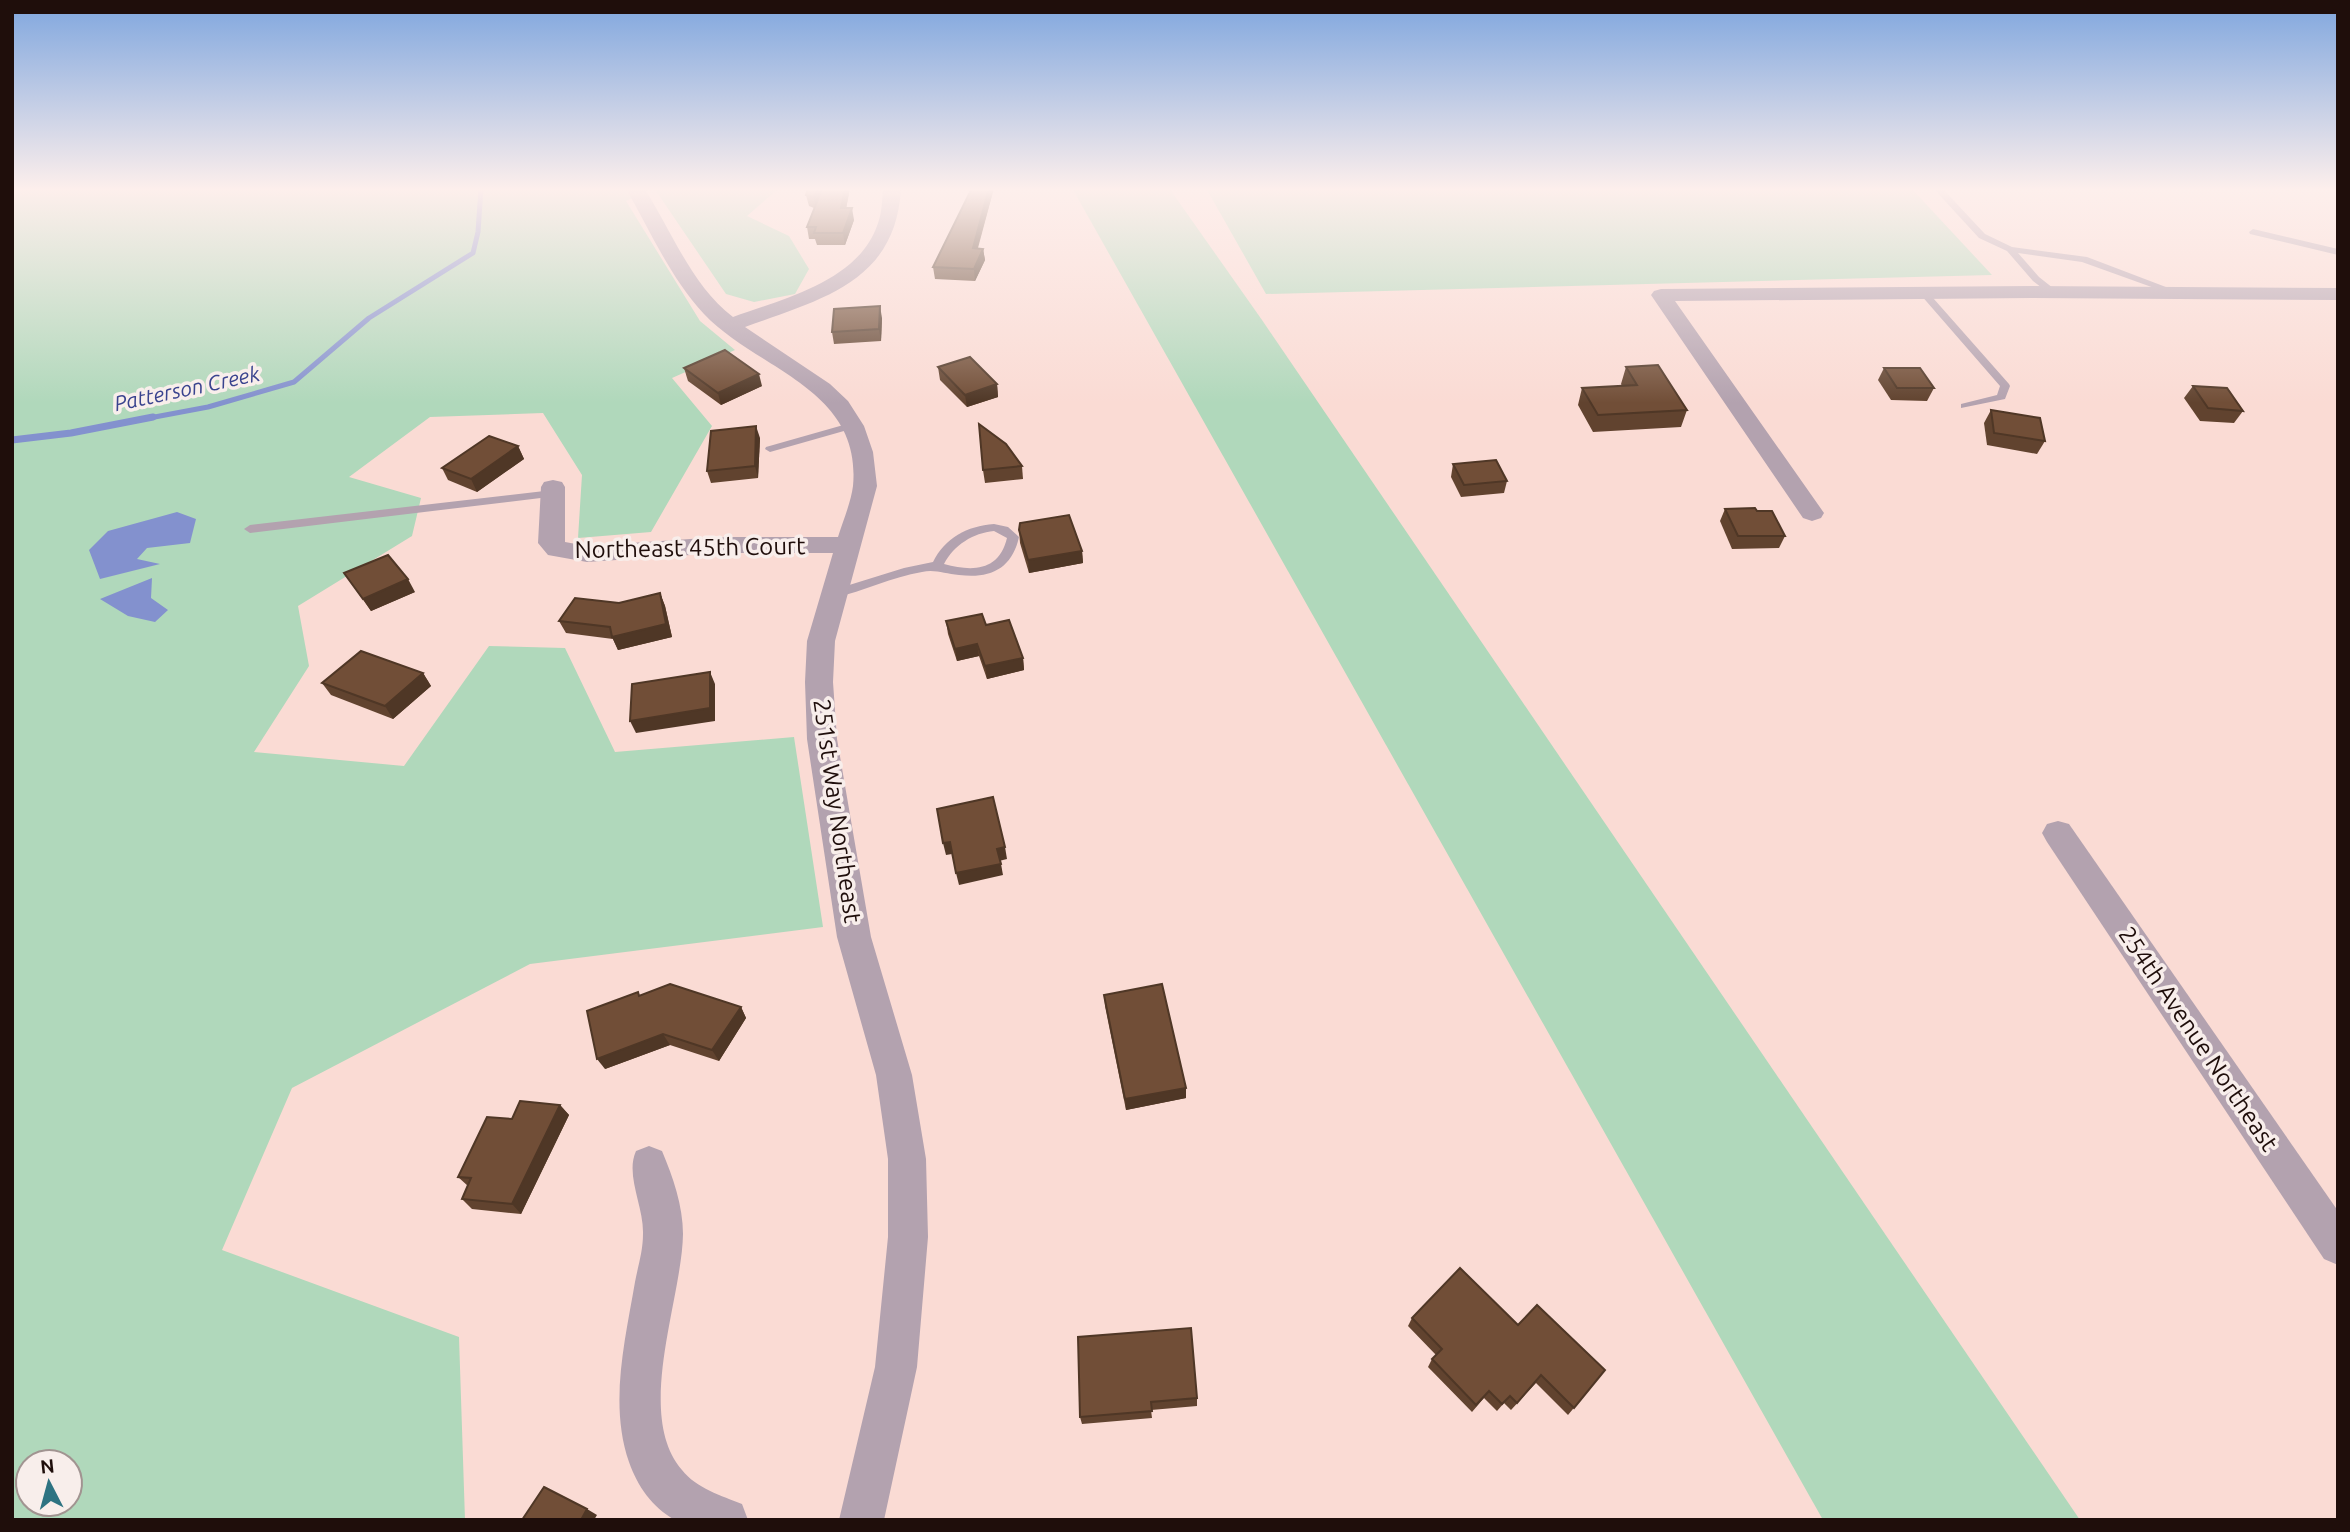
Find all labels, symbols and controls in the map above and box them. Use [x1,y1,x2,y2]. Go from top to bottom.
water label: Patterson Creek [112,361,262,415]
street label: Northeast 45th Court [574,532,806,563]
street label: 251st Way Northeast [808,697,867,925]
street label: 254th Avenue Northeast [2113,922,2284,1156]
north arrow [14,1448,84,1518]
text: N [39,1454,55,1478]

